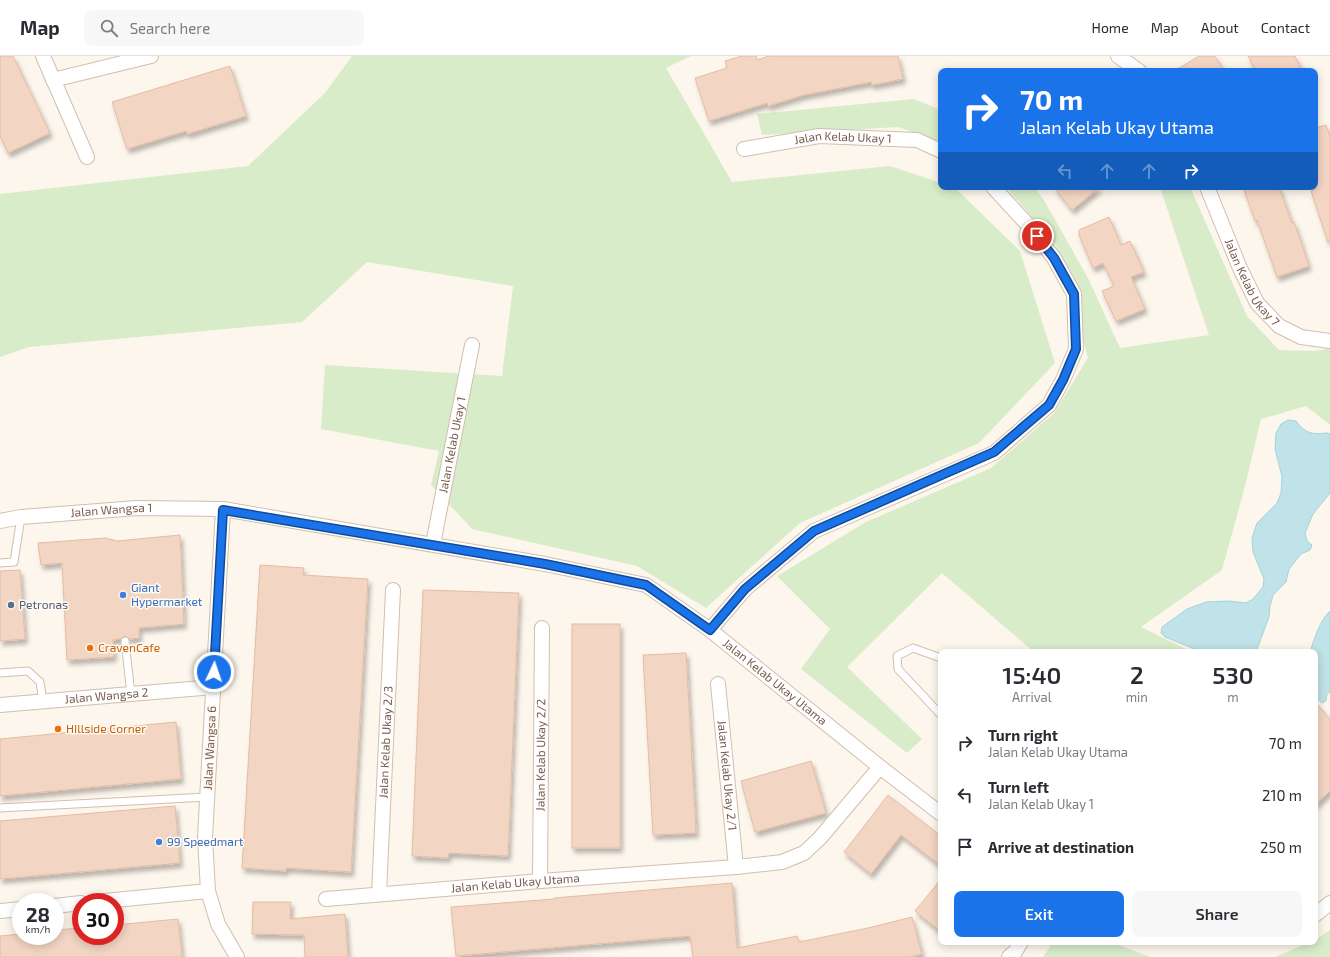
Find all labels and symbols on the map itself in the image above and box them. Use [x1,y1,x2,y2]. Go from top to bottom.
street label: Jalan Kelab Ukay 1 [793,128,892,146]
pin [1020,219,1054,253]
street label: Jalan Kelab Ukay 7 [1223,236,1283,328]
street label: Jalan Kelab Ukay 1 [435,395,468,494]
street label: Jalan Wangsa 1 [70,500,152,519]
place label: Giant Hypermarket [131,580,203,608]
marker: Giant Hypermarket [118,590,128,600]
place label: Petronas [19,597,68,611]
marker: Petronas [6,600,16,610]
street label: Jalan Kelab Ukay Utama [721,635,830,727]
place label: CravenCafe [98,640,160,654]
marker: CravenCafe [85,643,95,653]
position arrow [193,651,235,693]
street label: Jalan Wangsa 2 [64,685,149,706]
street label: Jalan Kelab Ukay 2/3 [375,685,395,799]
street label: Jalan Kelab Ukay 2/2 [533,698,547,811]
street label: Jalan Wangsa 6 [200,705,218,790]
street label: Jalan Kelab Ukay 2/1 [716,720,740,831]
place label: HIllside Corner [66,721,146,735]
marker: HIllside Corner [53,724,63,734]
place label: 99 Speedmart [167,834,244,848]
marker: 99 Speedmart [154,837,164,847]
street label: Jalan Kelab Ukay Utama [450,870,580,894]
speed limit sign: 30 [72,893,124,945]

